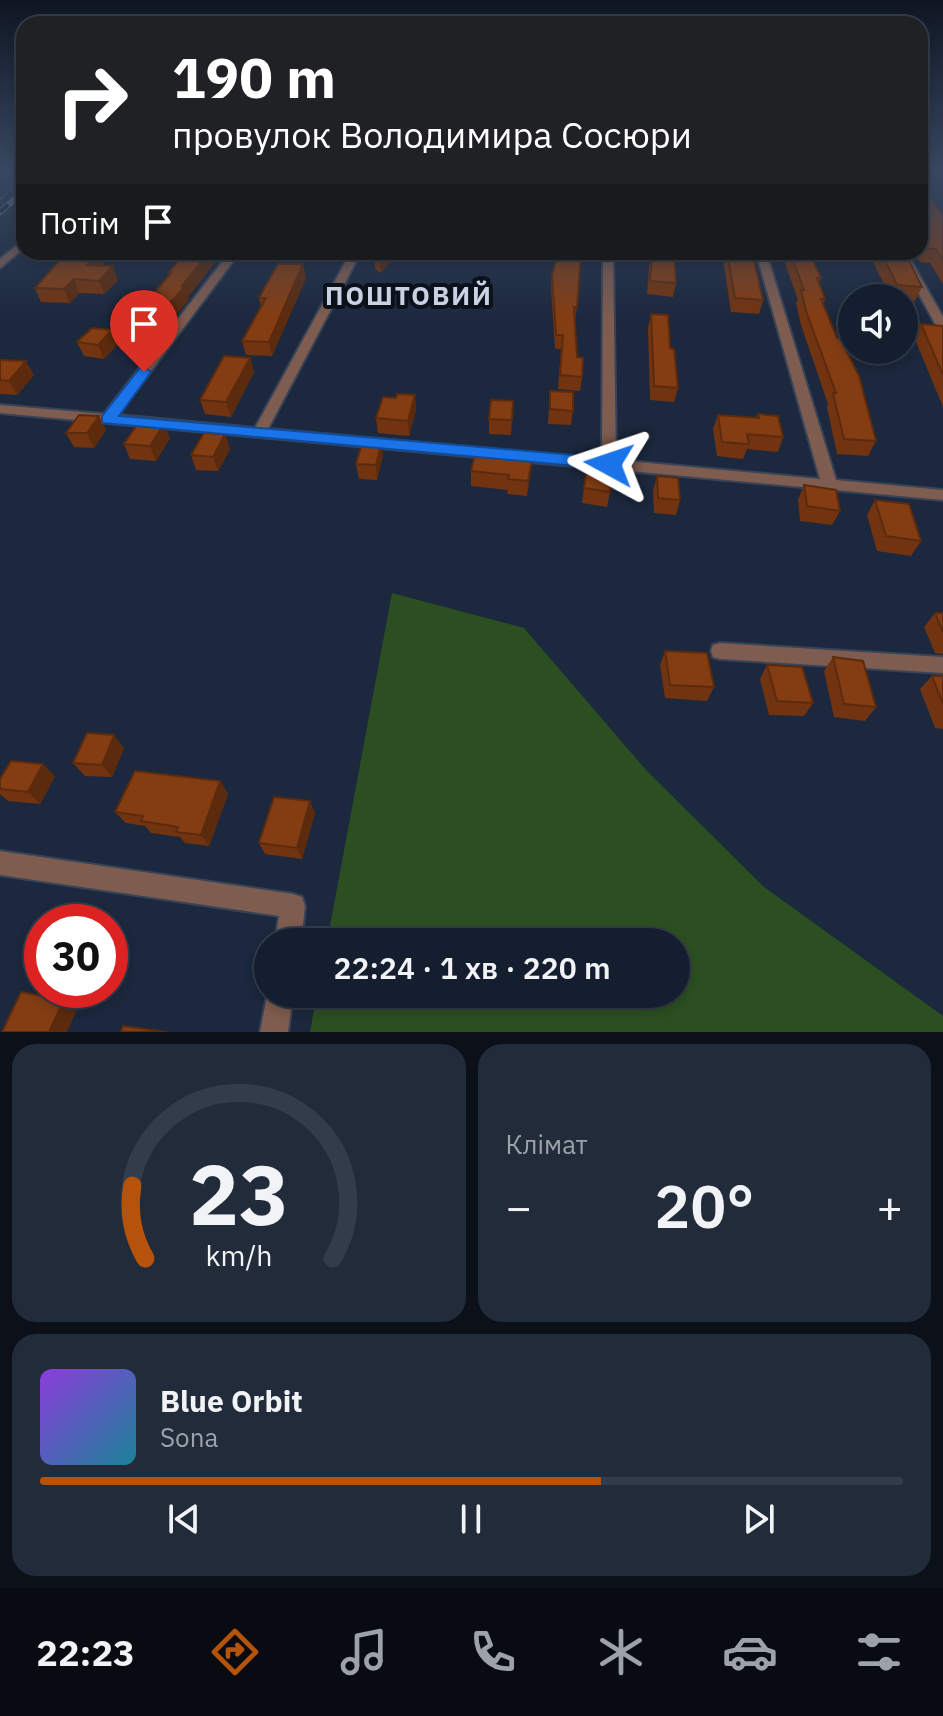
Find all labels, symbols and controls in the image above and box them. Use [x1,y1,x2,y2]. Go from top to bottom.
text: 190 m [172,41,336,113]
icon: right [40,48,144,152]
text: провулок Володимира Сосюри [172,111,692,158]
icon: arrive [136,200,180,244]
text: Потім [40,203,120,242]
district label: ПОШТОВИЙ [325,278,493,312]
map controls [838,284,918,364]
button: sound [838,284,918,364]
pin [110,290,178,372]
icon: arrive [122,302,166,346]
position arrow [567,422,651,506]
speed limit sign: 30 [24,904,128,1008]
text: 22:24 · 1 хв · 220 m [333,948,611,987]
text: Клімат [506,1127,588,1161]
text: 23 [189,1140,289,1248]
text: 20° [654,1166,754,1245]
text: − [506,1178,532,1235]
text: + [877,1178,903,1235]
text: km/h [205,1237,272,1274]
text: Blue Orbit [160,1381,303,1420]
text: Sona [160,1420,218,1454]
icon: previous [162,1497,206,1541]
icon: pause [449,1497,493,1541]
icon: next [737,1497,781,1541]
icon: directions [207,1624,263,1680]
icon: music [336,1624,392,1680]
icon: phone [465,1624,521,1680]
icon: climate [593,1624,649,1680]
icon: car [722,1624,778,1680]
icon: filters [851,1624,907,1680]
text: 22:23 [36,1629,135,1676]

